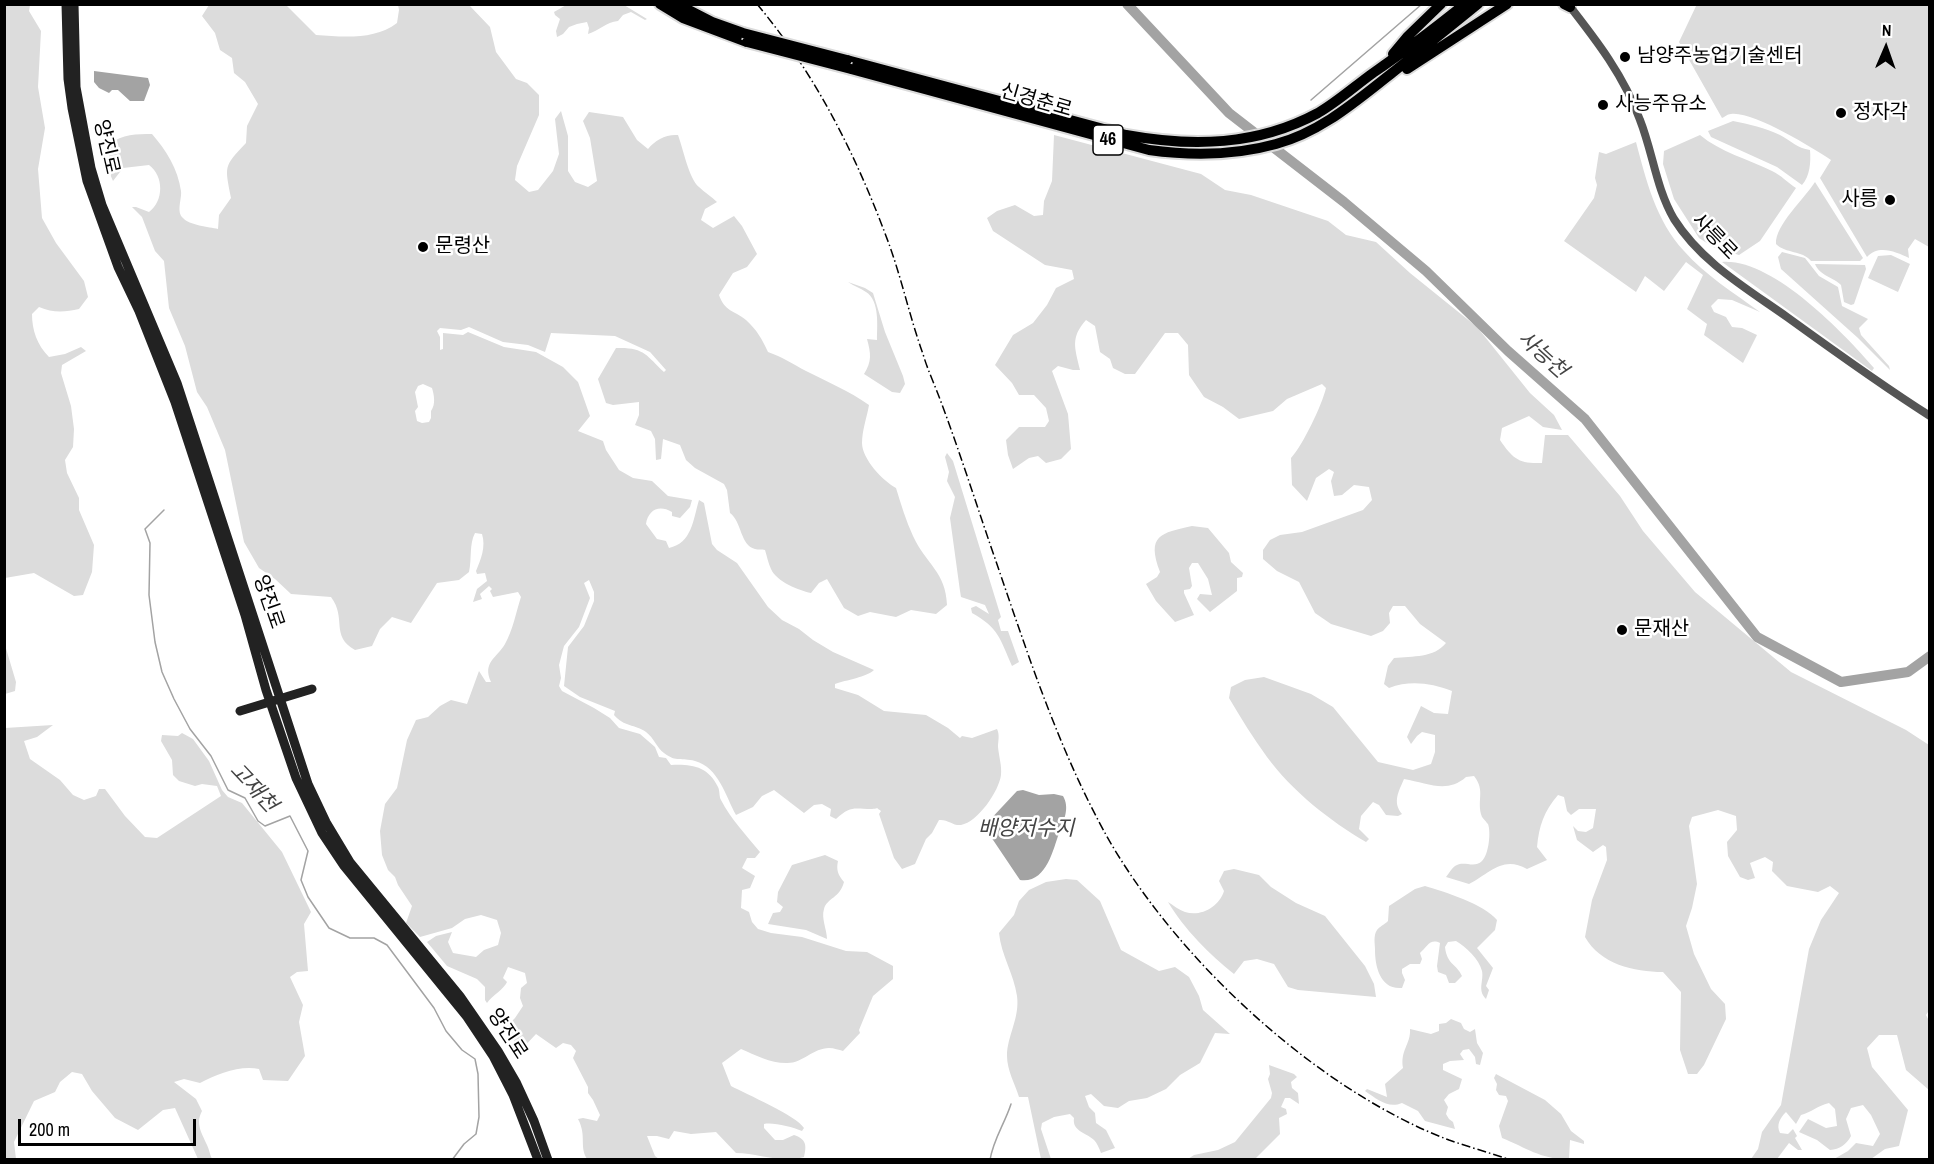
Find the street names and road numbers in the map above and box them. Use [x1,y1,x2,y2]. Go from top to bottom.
street label: 신경춘로 [997,79,1075,123]
street label: 양진로 [88,117,124,177]
road number: 46 [1093,125,1123,155]
street label: 사릉로 [1686,209,1742,265]
street label: 양진로 [248,572,288,632]
street label: 양진로 [482,1004,532,1064]

